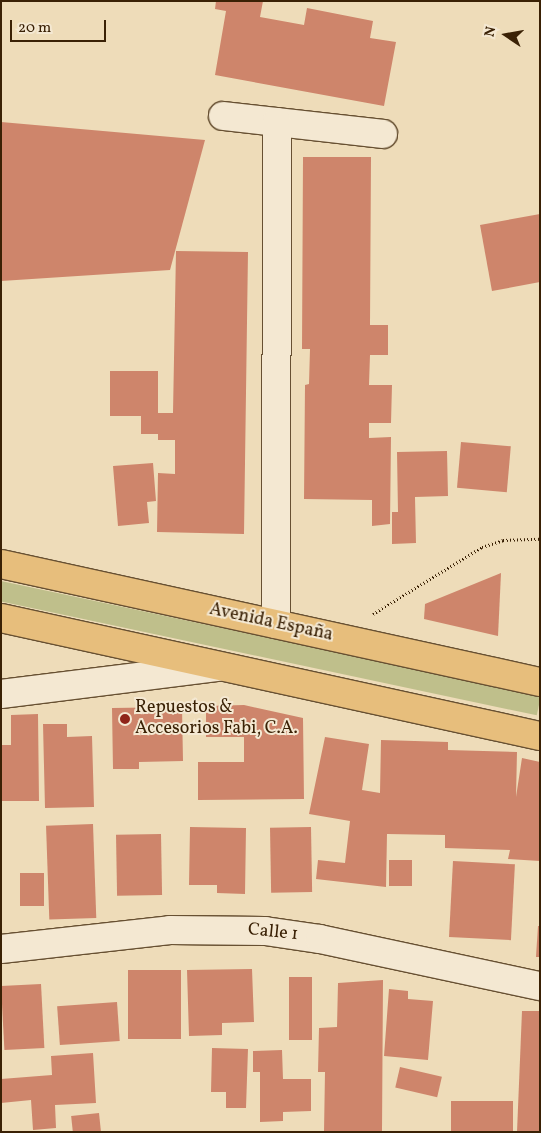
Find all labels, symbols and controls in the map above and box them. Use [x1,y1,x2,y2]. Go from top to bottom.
scale bar [12,10,109,42]
north arrow [481,10,531,60]
text: 20 m [18,18,51,39]
text: N [480,25,501,39]
street label: Avenida España [207,599,335,647]
place label: Repuestos & Accesorios Fabi, C.A. [135,698,298,741]
marker: Repuestos & Accesorios Fabi, C.A. [119,713,131,725]
street label: Calle 1 [247,920,299,946]

